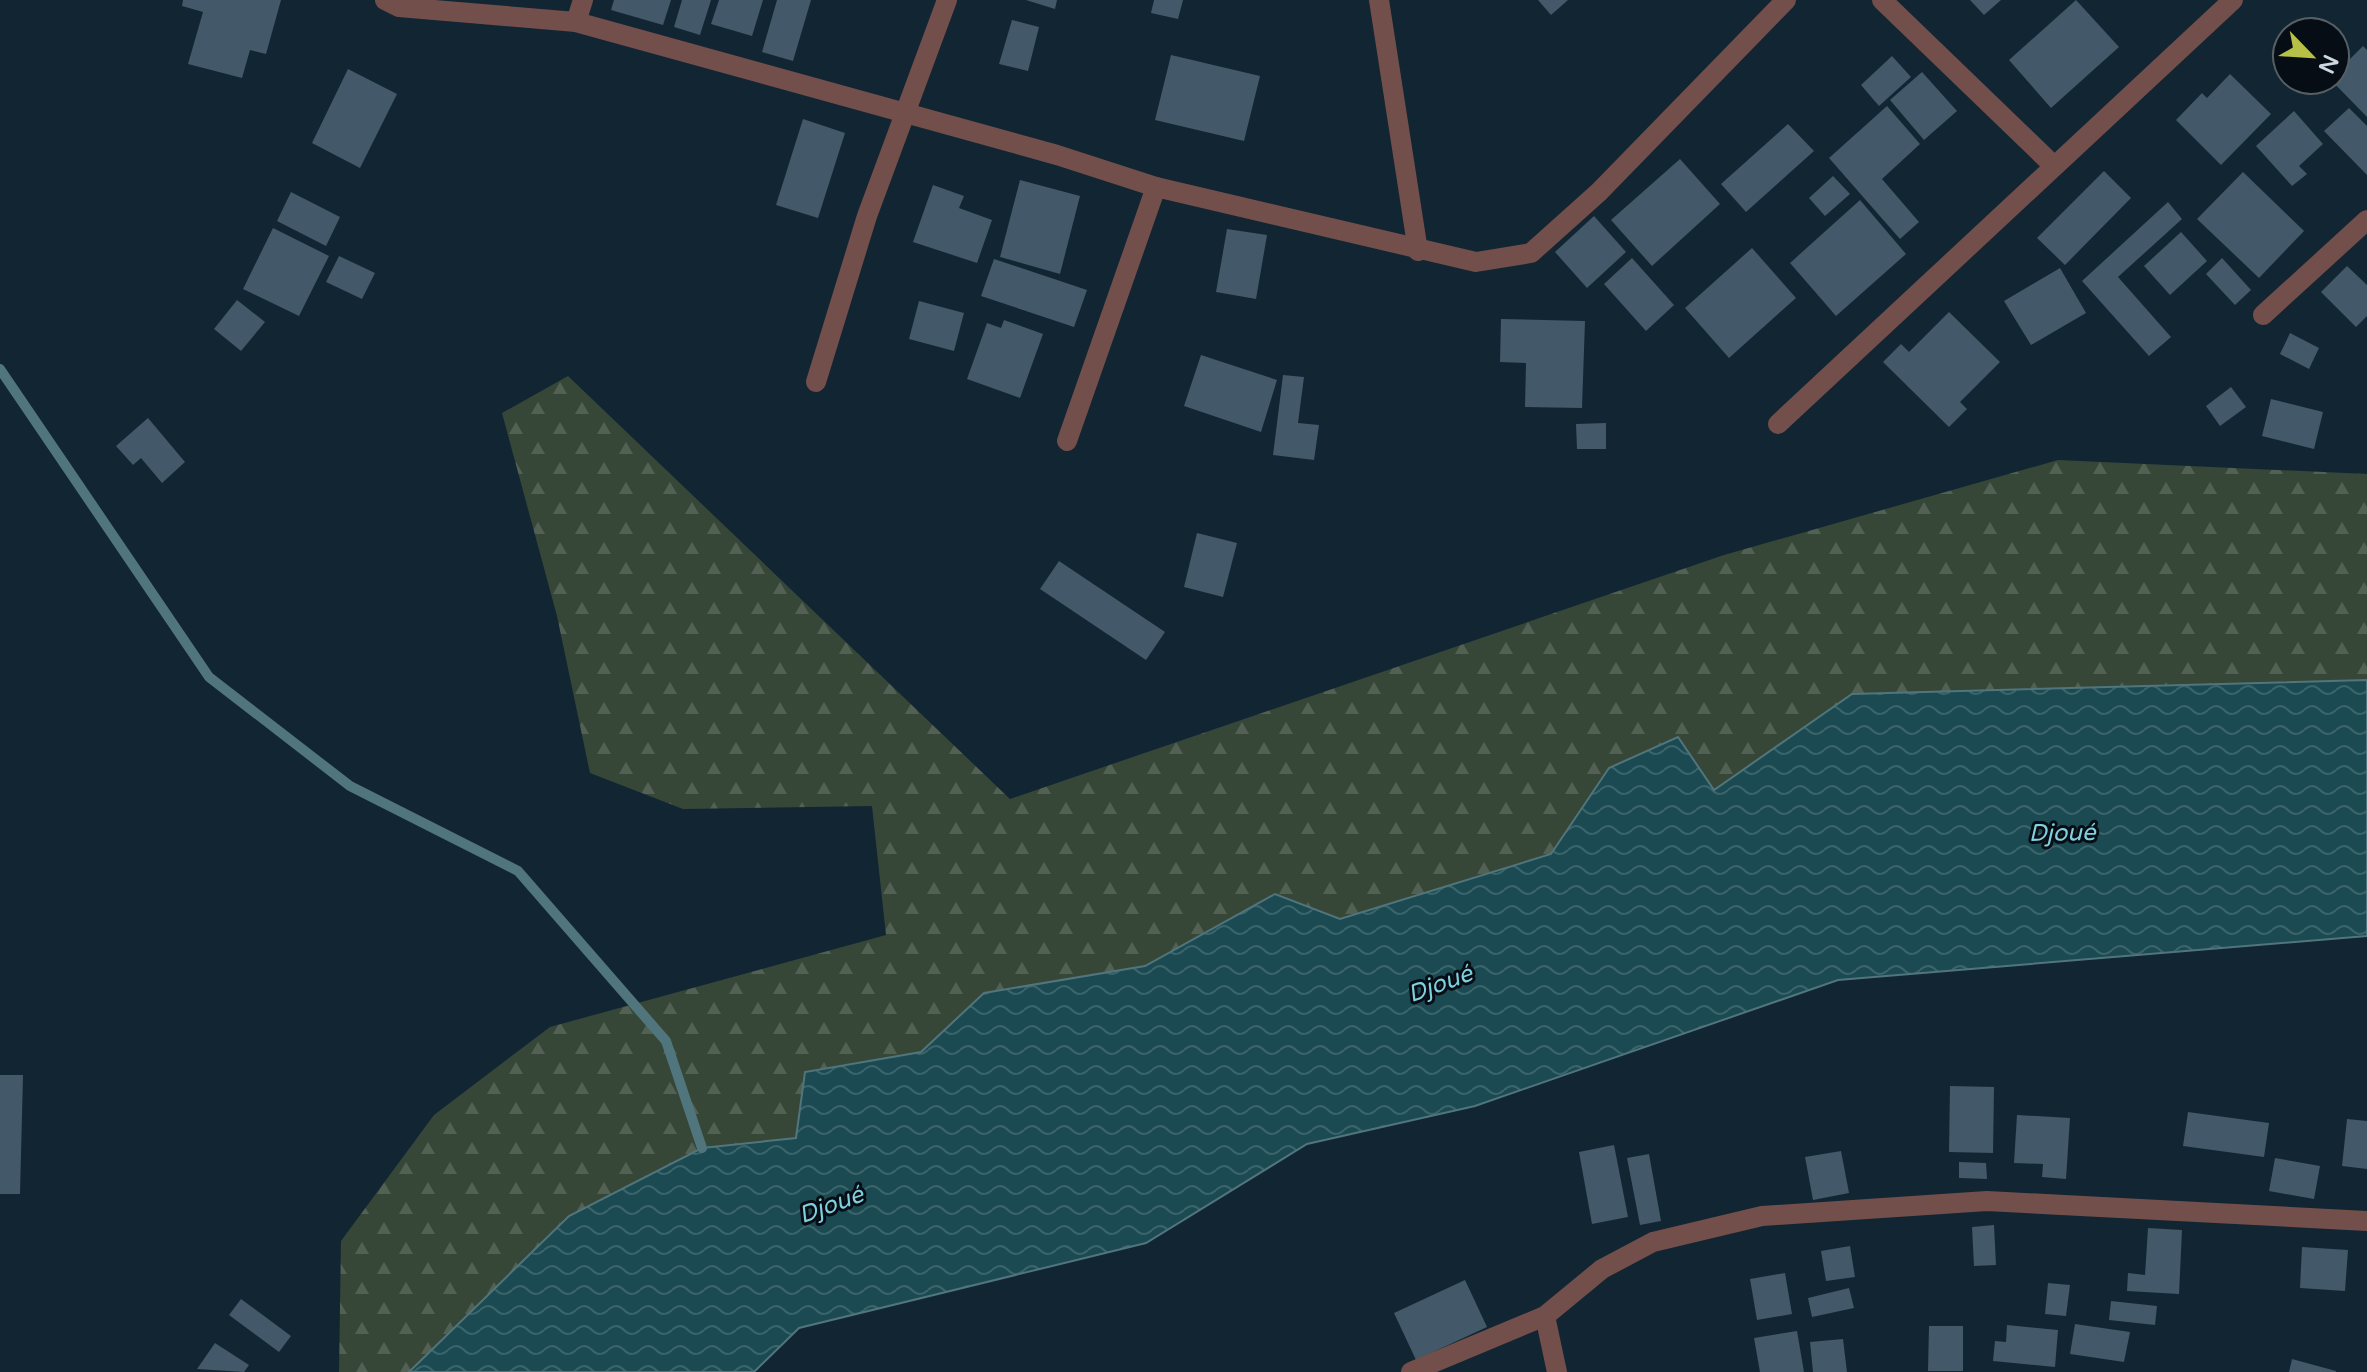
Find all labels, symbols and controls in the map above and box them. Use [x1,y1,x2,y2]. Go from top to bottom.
north arrow [2271,16,2351,96]
text: N [2313,51,2344,78]
water label: Djoué [2028,818,2097,848]
water label: Djoué [1404,958,1478,1009]
water label: Djoué [795,1179,869,1230]

